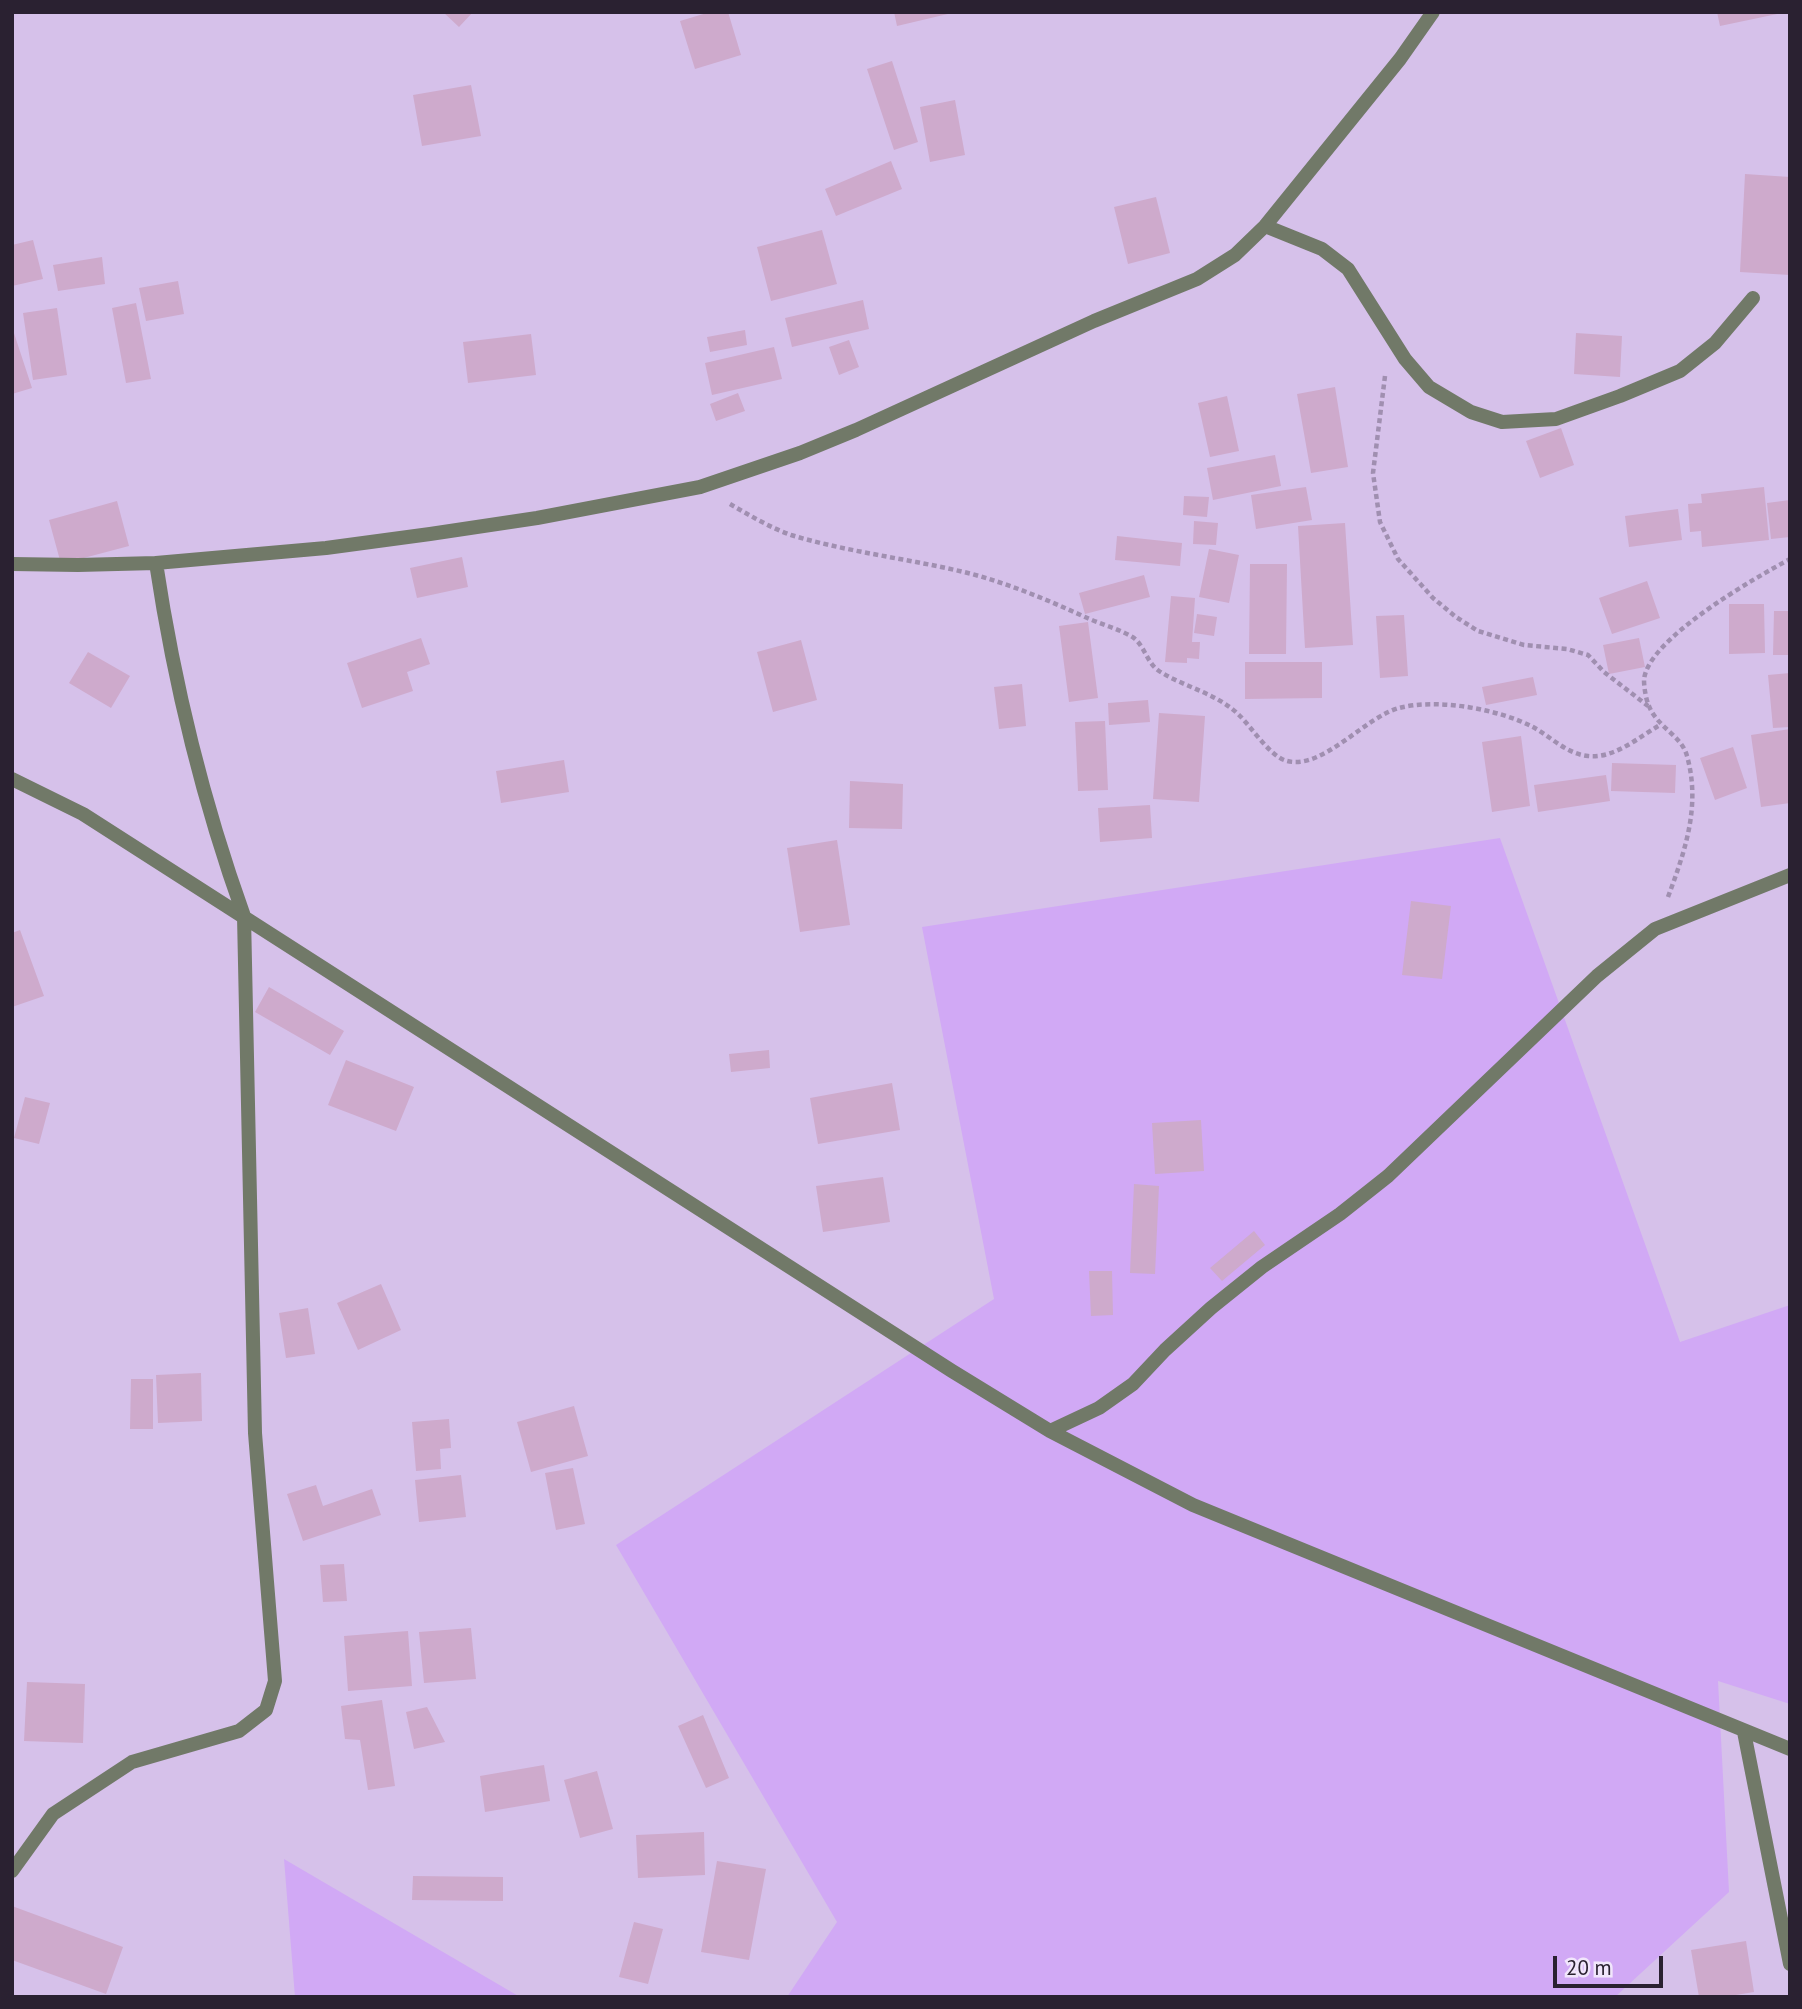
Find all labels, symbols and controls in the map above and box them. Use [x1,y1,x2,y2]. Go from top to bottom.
scale bar [1557,1942,1667,1986]
text: 20 m [1566,1954,1612,1981]

